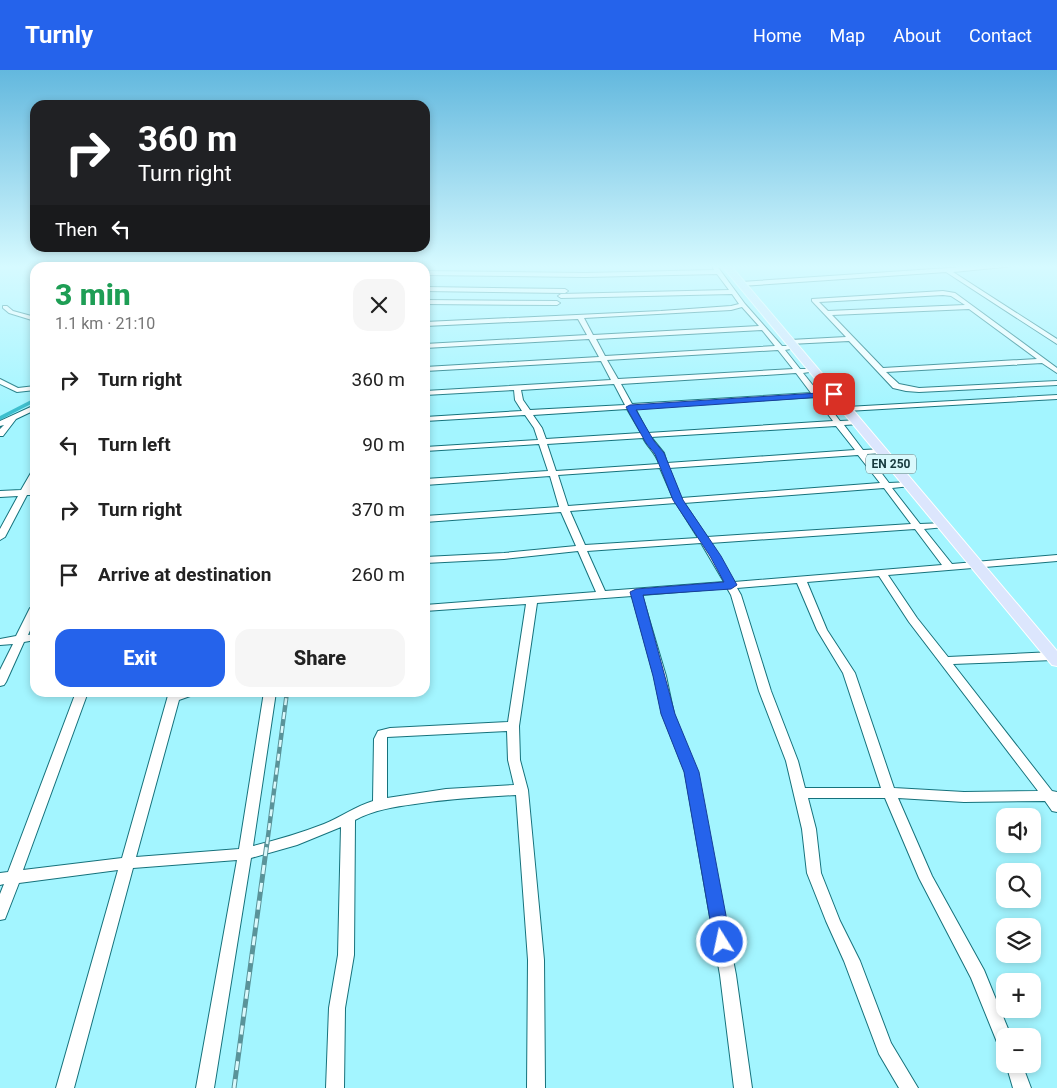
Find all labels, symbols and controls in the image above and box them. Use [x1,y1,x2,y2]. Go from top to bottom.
text: Turnly [25,21,93,49]
text: Home [753,25,802,46]
text: Map [830,25,865,46]
text: About [893,25,941,46]
text: Contact [969,25,1032,46]
text: 360 m [138,119,237,160]
icon: right [55,120,120,185]
text: Turn right [138,161,232,186]
icon: left [107,215,135,243]
text: Then [55,218,97,241]
text: 3 min [55,277,131,312]
button: close [353,279,405,331]
text: 1.1 km · 21:10 [55,314,155,333]
icon: right [55,366,83,394]
text: Turn right [98,368,182,391]
text: 360 m [352,368,405,391]
pin [813,373,855,415]
icon: arrive [820,380,848,408]
icon: left [55,431,83,459]
text: Turn left [98,433,171,456]
text: 90 m [362,433,405,456]
road number: EN 250 [866,454,916,474]
icon: right [55,496,83,524]
text: Turn right [98,498,182,521]
text: 370 m [352,498,405,521]
icon: arrive [55,561,83,589]
text: Arrive at destination [98,563,271,586]
text: 260 m [352,563,405,586]
button: Exit [55,629,225,687]
button: Share [235,629,405,687]
map controls [996,808,1041,1073]
button: sound [996,808,1041,853]
button: search [996,863,1041,908]
position arrow [695,915,747,967]
button: layers [996,918,1041,963]
button: + [996,973,1041,1018]
button: − [996,1028,1041,1073]

